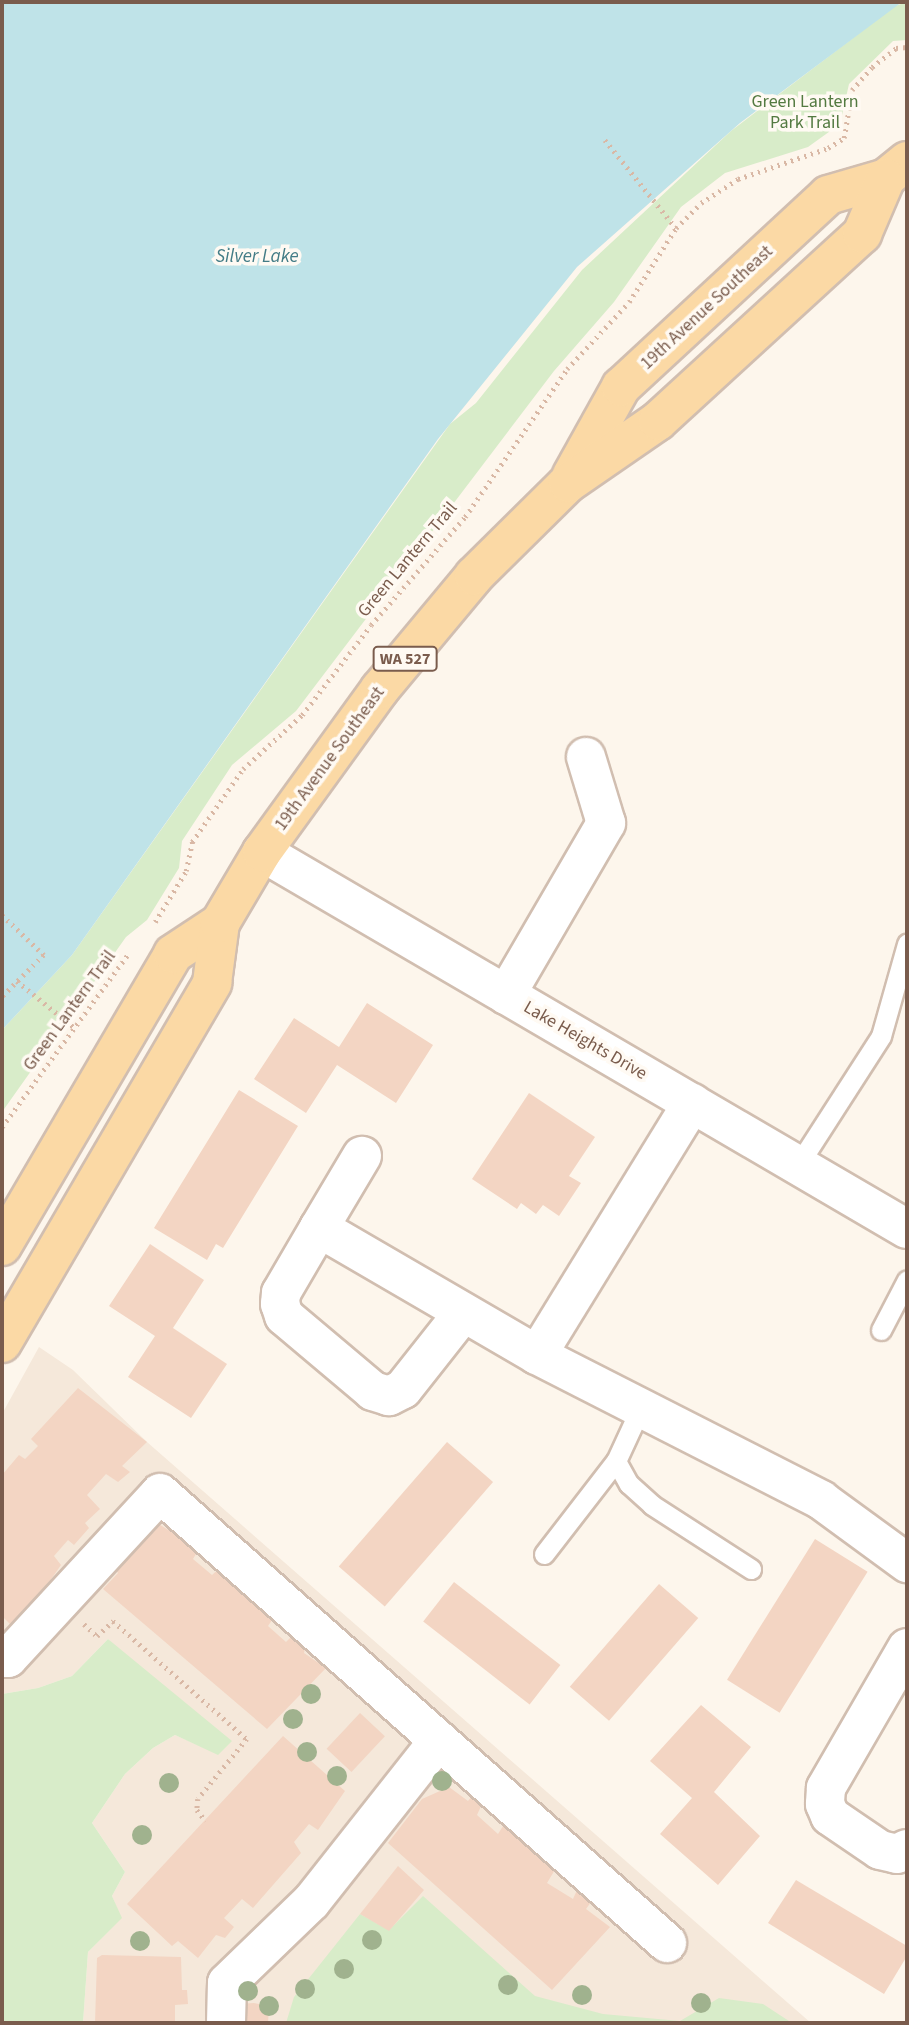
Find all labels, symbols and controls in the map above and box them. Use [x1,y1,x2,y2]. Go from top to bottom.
park label: Green Lantern Park Trail [752,92,858,134]
street label: 19th Avenue Southeast [637,241,777,375]
water label: Silver Lake [215,246,299,268]
street label: Green Lantern Trail [354,498,462,622]
road number: WA 527 [372,646,438,672]
street label: 19th Avenue Southeast [271,683,389,835]
street label: Green Lantern Trail [19,947,121,1075]
street label: Lake Heights Drive [519,997,651,1085]

